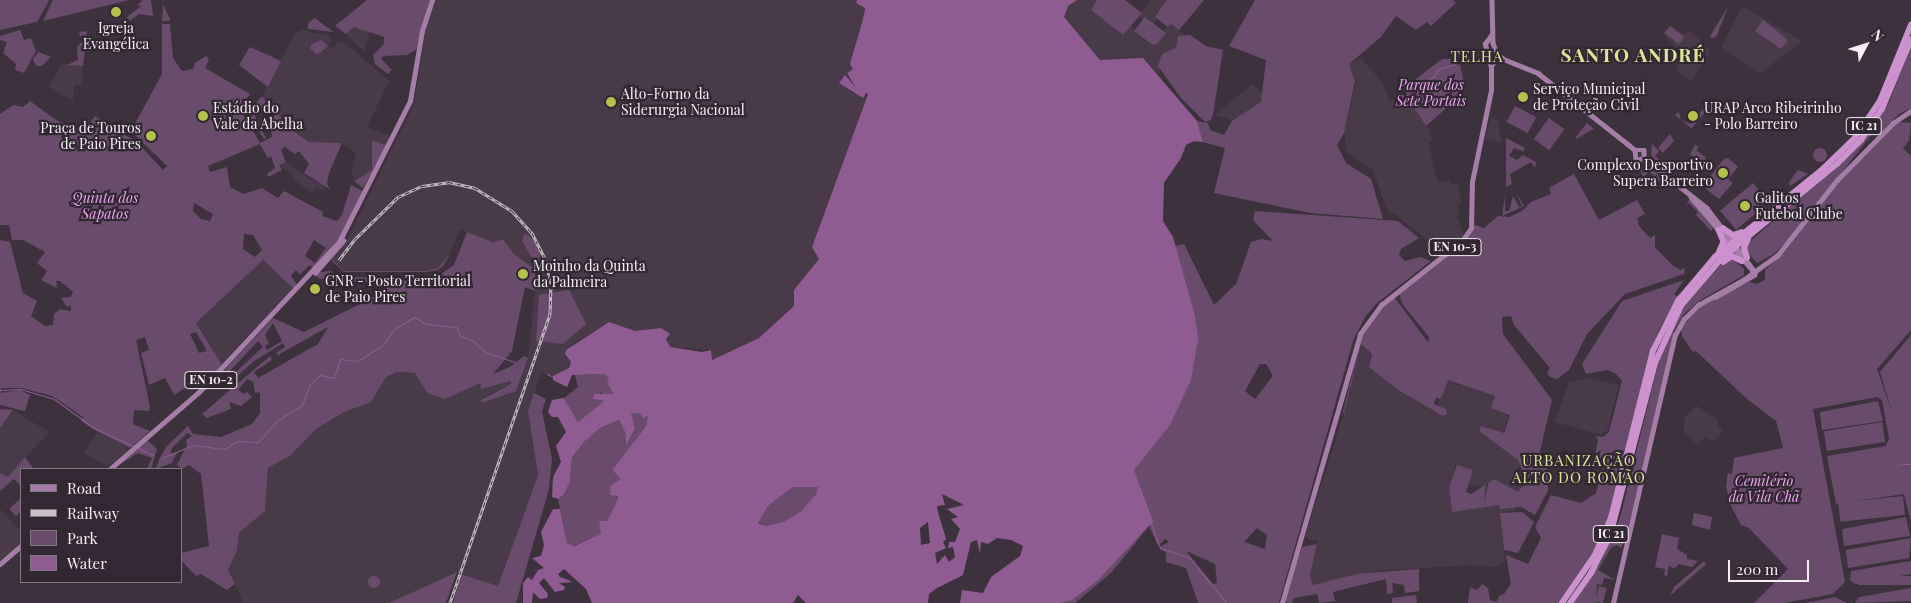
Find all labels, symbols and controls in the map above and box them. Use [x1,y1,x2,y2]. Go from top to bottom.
marker: Igreja Evangélica [110,6,122,18]
place label: Igreja Evangélica [83,20,149,52]
north arrow [1841,20,1891,70]
text: N [1867,25,1888,45]
district label: SANTO ANDRÉ [1559,44,1707,66]
district label: TELHA [1450,48,1504,66]
park label: Parque dos Sete Portais [1396,77,1466,110]
place label: Serviço Municipal de Proteção Civil [1533,81,1645,114]
place label: Alto-Forno da Siderurgia Nacional [621,86,745,118]
marker: Serviço Municipal de Proteção Civil [1517,91,1529,103]
marker: Alto-Forno da Siderurgia Nacional [605,96,617,108]
place label: Estádio do Vale da Abelha [213,100,304,132]
place label: URAP Arco Ribeirinho - Polo Barreiro [1704,100,1842,132]
marker: URAP Arco Ribeirinho - Polo Barreiro [1686,109,1700,123]
marker: Estádio do Vale da Abelha [197,110,209,122]
road number: IC 21 [1845,116,1883,136]
place label: Praça de Touros de Paio Pires [40,120,141,152]
marker: Praça de Touros de Paio Pires [145,130,157,142]
place label: Complexo Desportivo Supera Barreiro [1577,157,1713,190]
marker: Complexo Desportivo Supera Barreiro [1717,167,1729,179]
park label: Quinta dos Sapatos [72,190,138,222]
place label: Galitos Futebol Clube [1755,190,1843,222]
marker: Galitos Futebol Clube [1739,200,1751,212]
road number: EN 10-3 [1428,238,1482,256]
place label: Moinho da Quinta da Palmeira [533,258,646,290]
marker: Moinho da Quinta da Palmeira [517,268,529,280]
place label: GNR - Posto Territorial de Paio Pires [325,273,472,306]
marker: GNR - Posto Territorial de Paio Pires [309,283,321,295]
road number: EN 10-2 [184,370,238,390]
district label: URBANIZAÇÃO ALTO DO ROMÃO [1510,451,1648,486]
legend [20,468,182,583]
park label: Cemitério da Vila Chã [1729,473,1799,506]
text: Road [67,478,101,498]
text: Railway [67,503,119,523]
road number: IC 21 [1592,524,1630,544]
text: Park [67,528,98,548]
scale bar [1731,550,1812,582]
text: Water [67,553,107,573]
text: 200 m [1736,559,1778,579]

